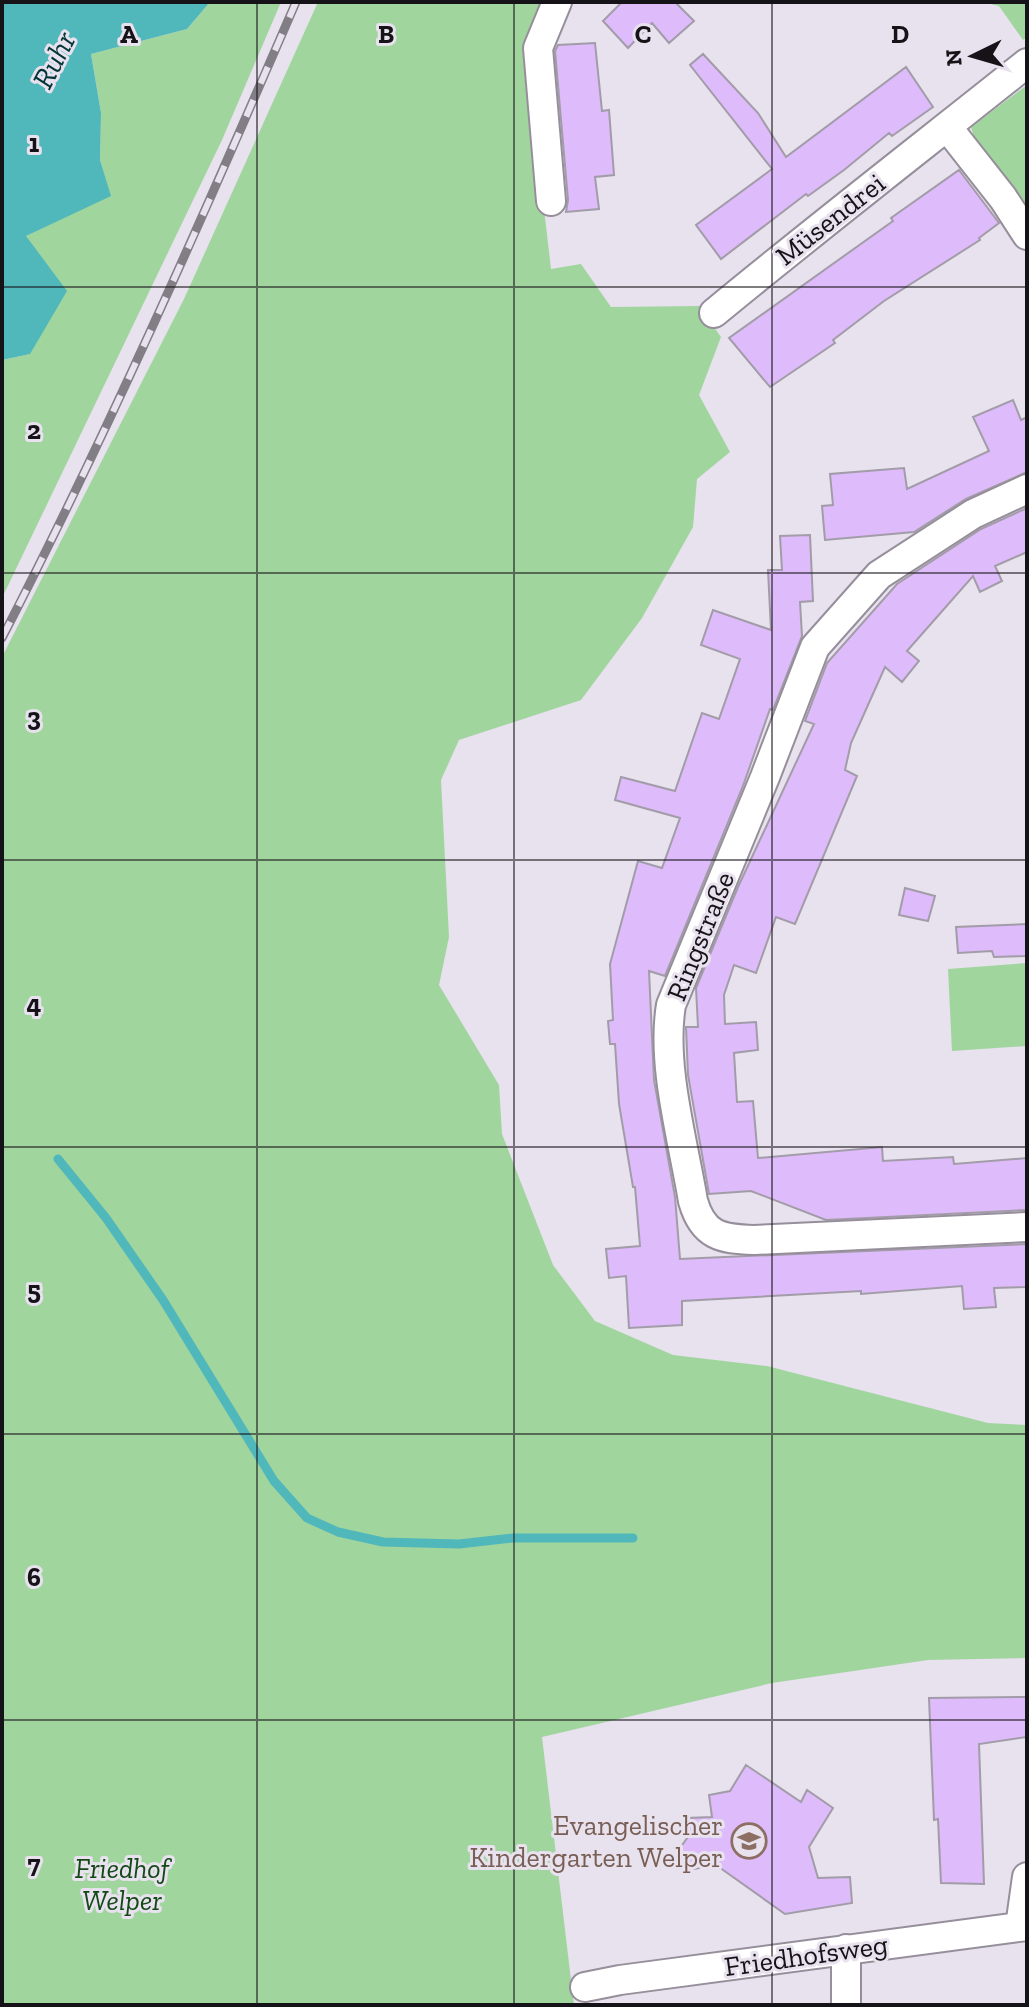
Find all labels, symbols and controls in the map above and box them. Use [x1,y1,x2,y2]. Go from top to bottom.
north arrow [933,16,1013,96]
text: A [120,18,138,50]
text: B [378,18,394,50]
text: C [635,18,651,50]
text: D [891,18,909,50]
water label: Ruhr [25,25,84,94]
text: N [939,48,968,67]
text: 1 [29,127,40,159]
street label: Müsendrei [769,166,892,272]
text: 2 [27,414,41,446]
text: 3 [27,701,41,733]
street label: Ringstraße [660,867,741,1005]
text: 4 [27,988,42,1020]
text: 5 [27,1274,41,1306]
text: 6 [27,1561,41,1593]
place label: Evangelischer Kindergarten Welper [469,1809,723,1874]
school or university icon: Evangelischer Kindergarten Welper [730,1822,768,1860]
text: 7 [28,1848,41,1880]
park label: Friedhof Welper [75,1852,173,1917]
street label: Friedhofsweg [722,1928,890,1983]

